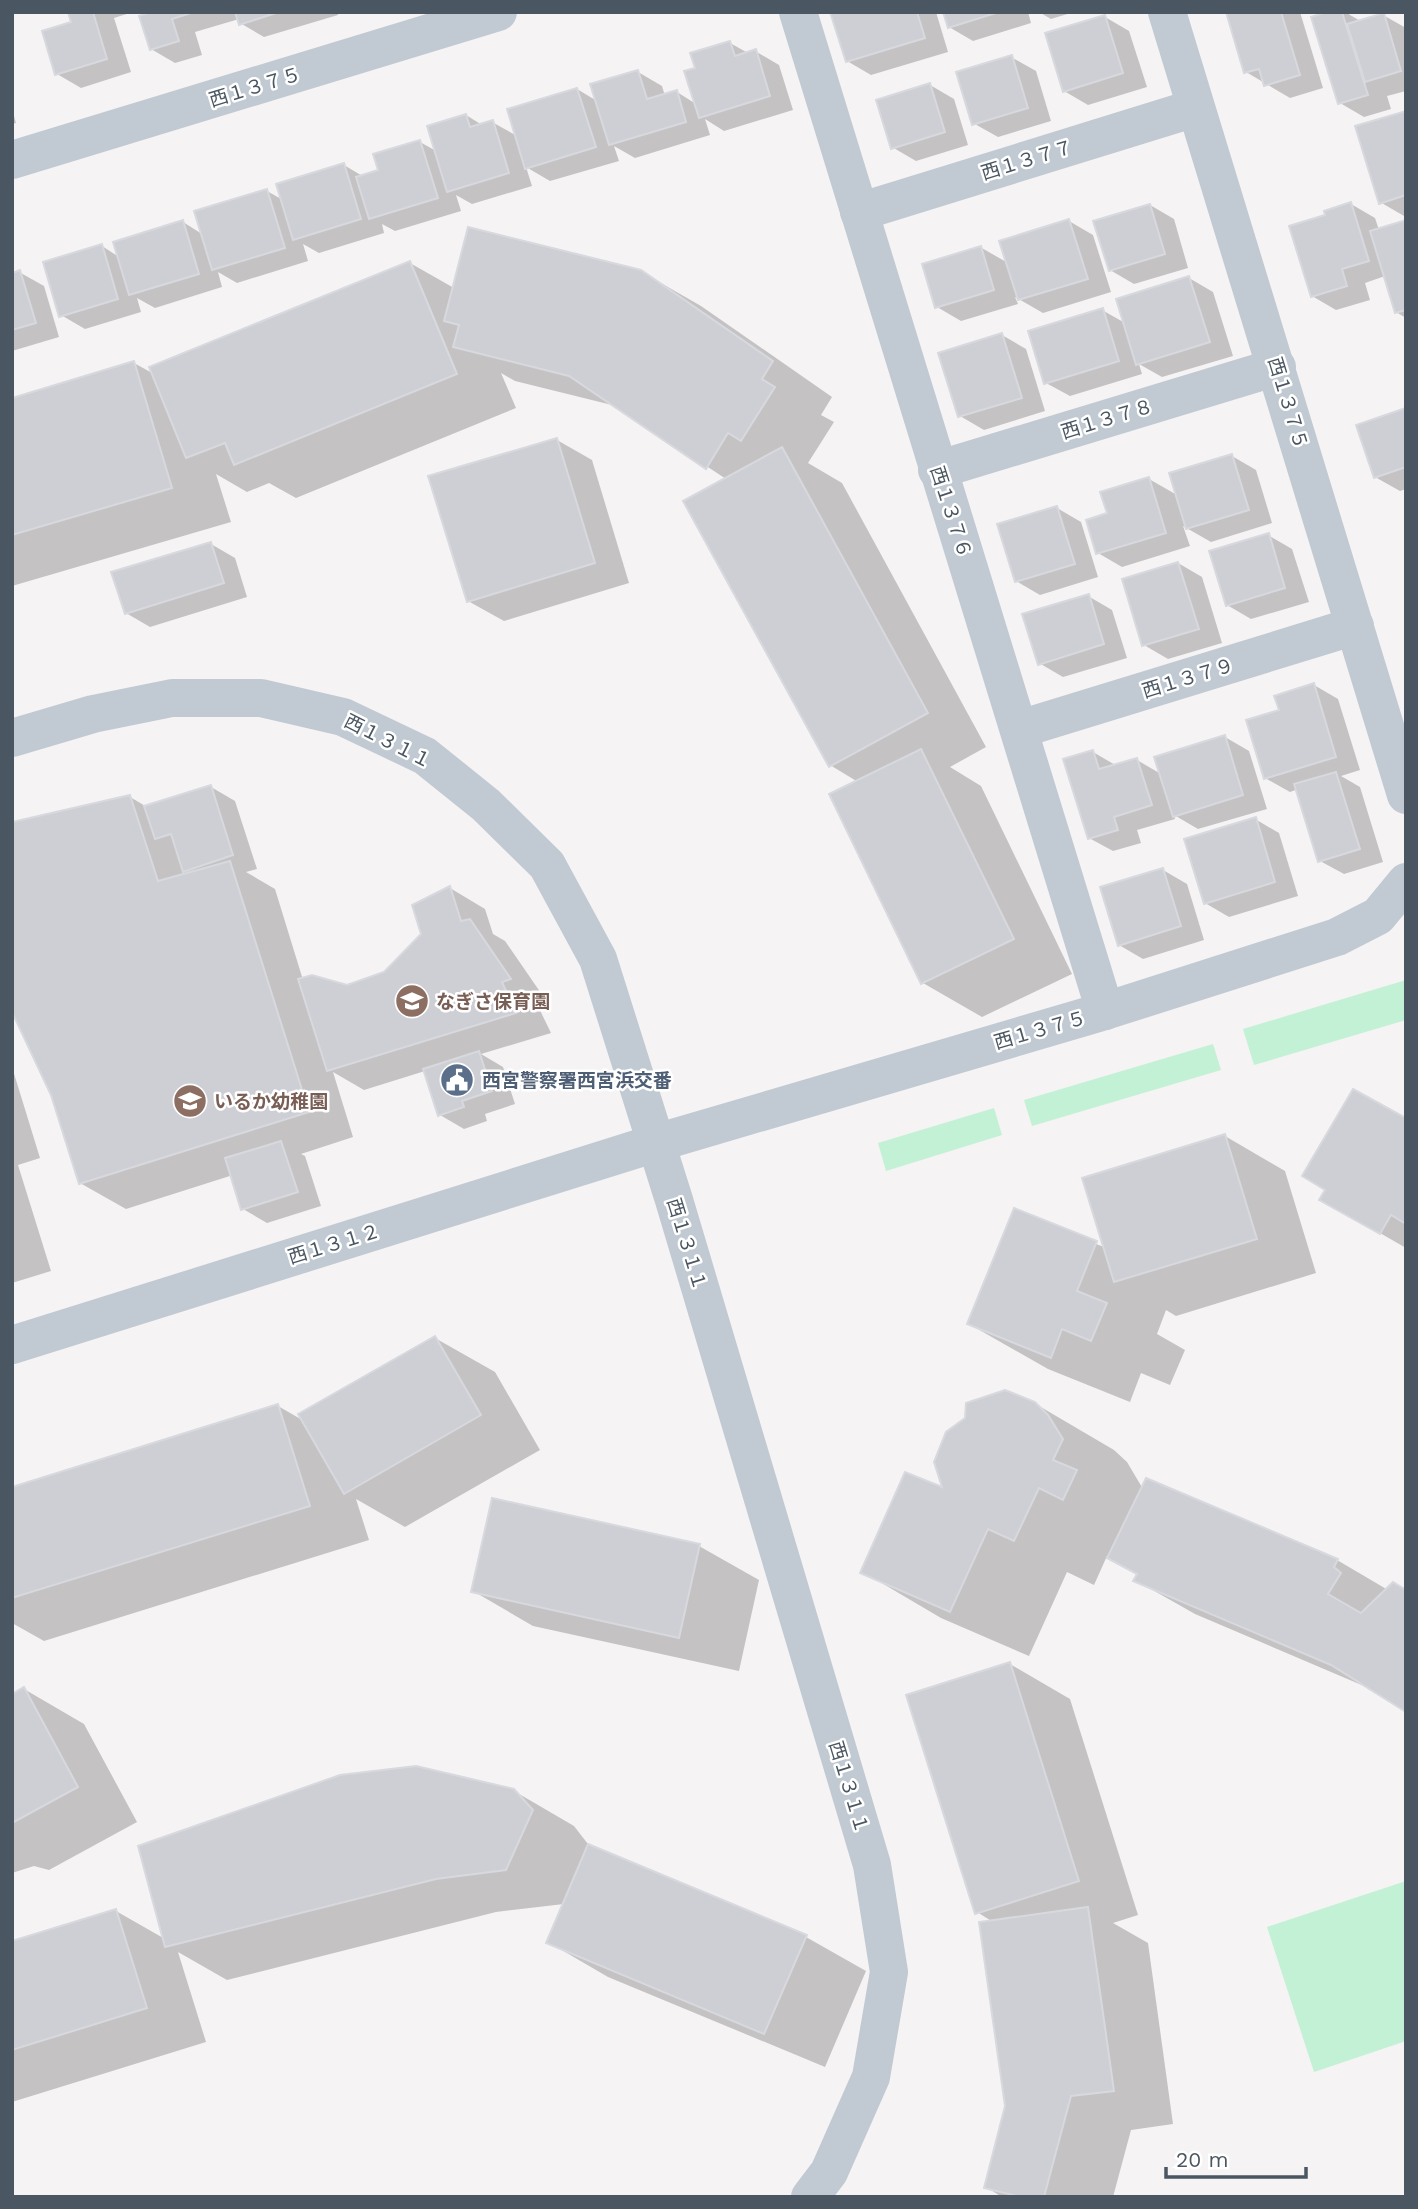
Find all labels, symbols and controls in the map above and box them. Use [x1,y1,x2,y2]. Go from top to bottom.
street label: 西１３７５ [206,62,304,112]
street label: 西１３７７ [978,135,1076,185]
street label: 西１３７５ [1263,354,1313,452]
street label: 西１３７８ [1058,394,1156,444]
street label: 西１３７６ [925,463,977,561]
street label: 西１３７９ [1139,653,1237,703]
street label: 西１３１１ [340,709,436,773]
school or university icon: なぎさ保育園 [393,982,431,1020]
place label: なぎさ保育園 [436,990,550,1013]
street label: 西１３７５ [991,1006,1089,1054]
public building icon: 西宮警察署西宮浜交番 [438,1061,476,1099]
place label: 西宮警察署西宮浜交番 [482,1069,672,1092]
school or university icon: いるか幼稚園 [171,1082,209,1120]
place label: いるか幼稚園 [214,1090,328,1113]
street label: 西１３１１ [662,1195,712,1293]
street label: 西１３１２ [285,1219,383,1269]
street label: 西１３１１ [824,1738,874,1836]
scale bar [1166,2136,1306,2180]
text: 20 m [1176,2147,1228,2172]

